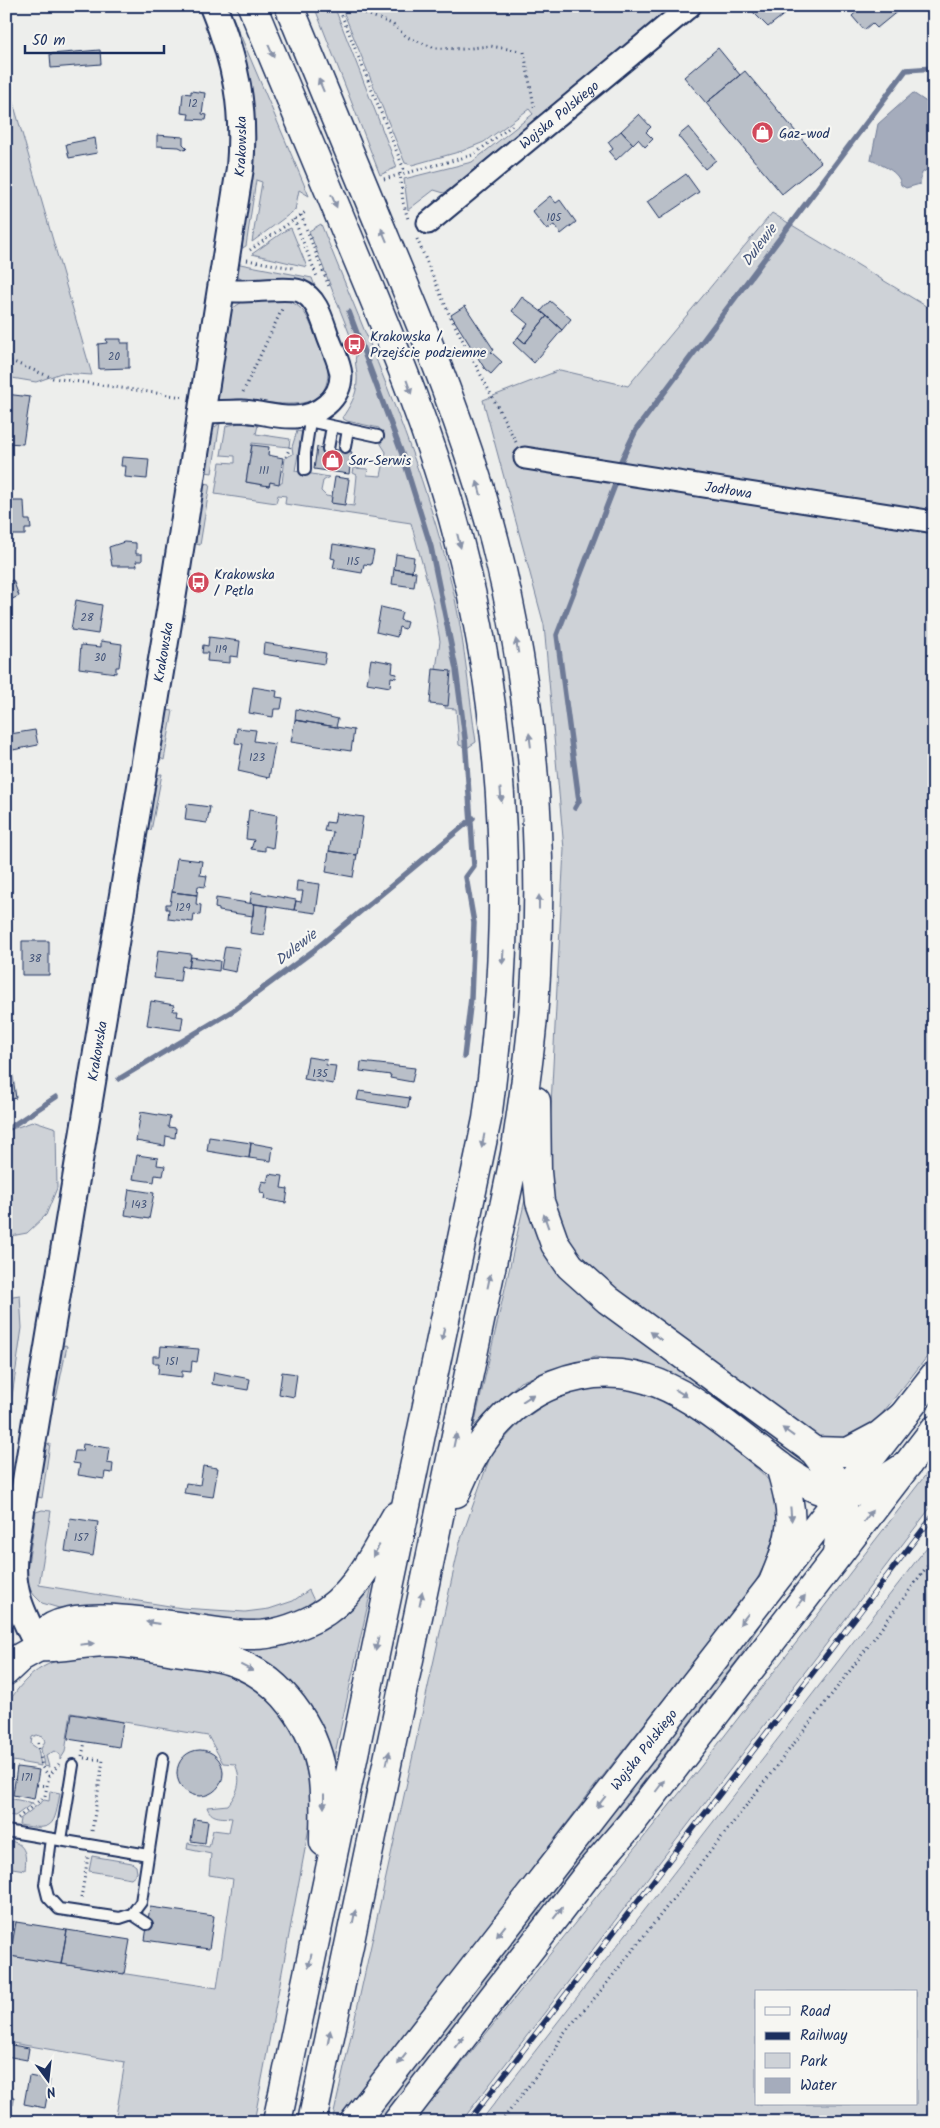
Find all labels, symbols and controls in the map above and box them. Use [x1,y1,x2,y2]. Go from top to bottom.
scale bar [25,22,164,54]
text: 50 m [32,29,66,53]
one-way arrow [268,44,276,58]
street label: Wojska Polskiego [515,76,604,155]
one-way arrow [317,78,325,92]
house number: 12 [188,95,198,113]
street label: Krakowska [229,115,253,179]
shop icon: Gaz-wod [751,121,775,145]
place label: Gaz-wod [779,123,830,145]
one-way arrow [330,194,338,208]
house number: 105 [547,209,563,227]
water label: Dulewie [736,218,784,272]
one-way arrow [379,228,387,242]
place label: Krakowska / Przejście podziemne [370,326,487,364]
bus stop icon: Krakowska / Przejście podziemne [342,332,366,356]
house number: 20 [108,348,120,366]
one-way arrow [406,379,413,394]
shop icon: Sar-Serwis [321,448,345,472]
place label: Sar-Serwis [349,450,411,472]
house number: 111 [259,462,269,480]
street label: Jodłowa [703,476,753,505]
one-way arrow [475,481,483,496]
one-way arrow [455,534,463,549]
house number: 115 [347,553,360,571]
place label: Krakowska / Pętla [214,564,275,602]
bus stop icon: Krakowska / Pętla [186,570,210,594]
house number: 28 [80,609,94,627]
street label: Krakowska [148,621,180,684]
one-way arrow [512,638,520,654]
house number: 119 [215,641,228,659]
house number: 30 [94,649,106,667]
one-way arrow [526,732,534,748]
house number: 123 [249,749,265,767]
one-way arrow [498,787,506,803]
one-way arrow [535,894,543,910]
house number: 129 [175,899,191,917]
water label: Dulewie [270,923,324,972]
house number: 38 [29,950,42,968]
one-way arrow [499,950,507,966]
street label: Krakowska [82,1019,114,1083]
house number: 135 [312,1065,329,1083]
one-way arrow [479,1133,487,1148]
house number: 143 [131,1196,147,1214]
one-way arrow [542,1214,549,1229]
one-way arrow [485,1274,493,1289]
one-way arrow [439,1326,447,1342]
one-way arrow [650,1331,663,1342]
house number: 151 [166,1353,178,1371]
one-way arrow [674,1389,687,1398]
one-way arrow [521,1394,534,1403]
one-way arrow [781,1427,794,1437]
one-way arrow [451,1433,459,1448]
one-way arrow [787,1506,795,1522]
one-way arrow [862,1510,873,1523]
house number: 157 [74,1529,89,1547]
one-way arrow [372,1544,380,1559]
one-way arrow [417,1591,425,1606]
one-way arrow [796,1595,807,1608]
one-way arrow [739,1612,750,1625]
one-way arrow [145,1618,161,1626]
one-way arrow [373,1637,381,1652]
one-way arrow [80,1640,96,1648]
one-way arrow [239,1664,254,1672]
street label: Wojska Polskiego [606,1704,683,1796]
one-way arrow [384,1749,392,1765]
house number: 171 [21,1769,33,1787]
one-way arrow [655,1779,665,1793]
one-way arrow [320,1794,328,1810]
one-way arrow [596,1795,607,1808]
one-way arrow [553,1906,563,1920]
one-way arrow [350,1909,358,1924]
one-way arrow [496,1924,507,1937]
one-way arrow [306,1953,314,1969]
legend [755,1990,918,2106]
text: Road [800,2000,831,2024]
text: Railway [800,2024,848,2048]
one-way arrow [326,2029,334,2045]
one-way arrow [453,2036,464,2049]
text: Park [800,2050,828,2074]
one-way arrow [397,2052,408,2065]
north arrow [22,2056,72,2106]
text: Water [800,2074,837,2098]
text: N [44,2080,58,2103]

